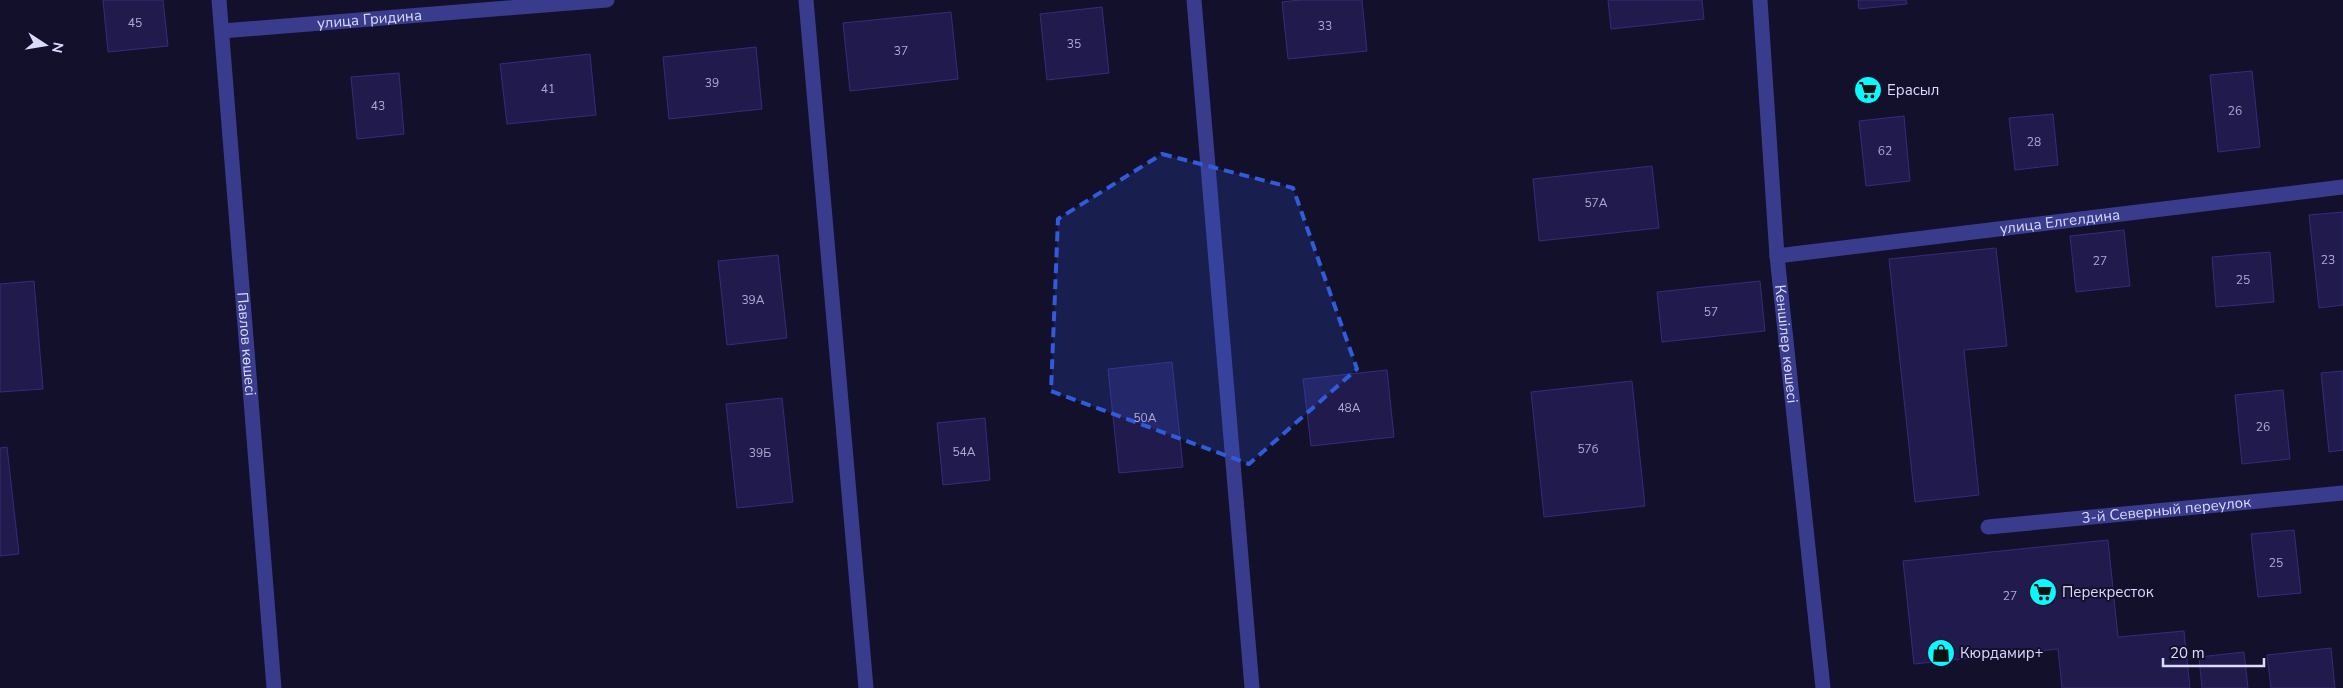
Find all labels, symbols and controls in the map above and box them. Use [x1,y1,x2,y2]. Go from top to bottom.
street label: улица Гридина [316,5,423,33]
house number: 45 [128,15,142,31]
house number: 33 [1318,18,1332,34]
north arrow [20,20,70,70]
house number: 35 [1067,36,1081,52]
text: N [47,40,68,55]
house number: 37 [894,43,908,59]
house number: 39 [705,75,719,91]
supermarket icon: Ерасыл [1853,75,1883,105]
place label: Ерасыл [1887,80,1939,100]
house number: 41 [541,81,555,97]
house number: 43 [371,98,385,114]
house number: 26 [2228,103,2242,119]
house number: 28 [2027,134,2041,150]
house number: 62 [1878,143,1892,159]
house number: 57А [1584,195,1608,211]
street label: улица Елгелдина [1999,204,2121,239]
house number: 23 [2321,252,2335,268]
house number: 27 [2093,253,2107,269]
house number: 25 [2236,272,2250,288]
street label: Кеншілер көшесі [1770,284,1803,404]
street label: Павлов көшесі [232,291,261,397]
house number: 39А [741,292,765,308]
house number: 57 [1704,304,1718,320]
house number: 48А [1337,400,1361,416]
house number: 50А [1133,410,1157,426]
house number: 26 [2256,419,2270,435]
house number: 57б [1577,441,1599,457]
house number: 54А [952,444,976,460]
house number: 39Б [749,445,771,461]
street label: 3-й Северный переулок [2081,492,2252,528]
house number: 25 [2269,555,2283,571]
supermarket icon: Перекресток [2028,577,2058,607]
place label: Перекресток [2062,582,2154,602]
house number: 27 [2003,588,2017,604]
scale bar [2163,636,2264,668]
shop icon: Кюрдамир+ [1926,638,1956,668]
place label: Кюрдамир+ [1960,643,2044,663]
text: 20 m [2170,643,2205,663]

